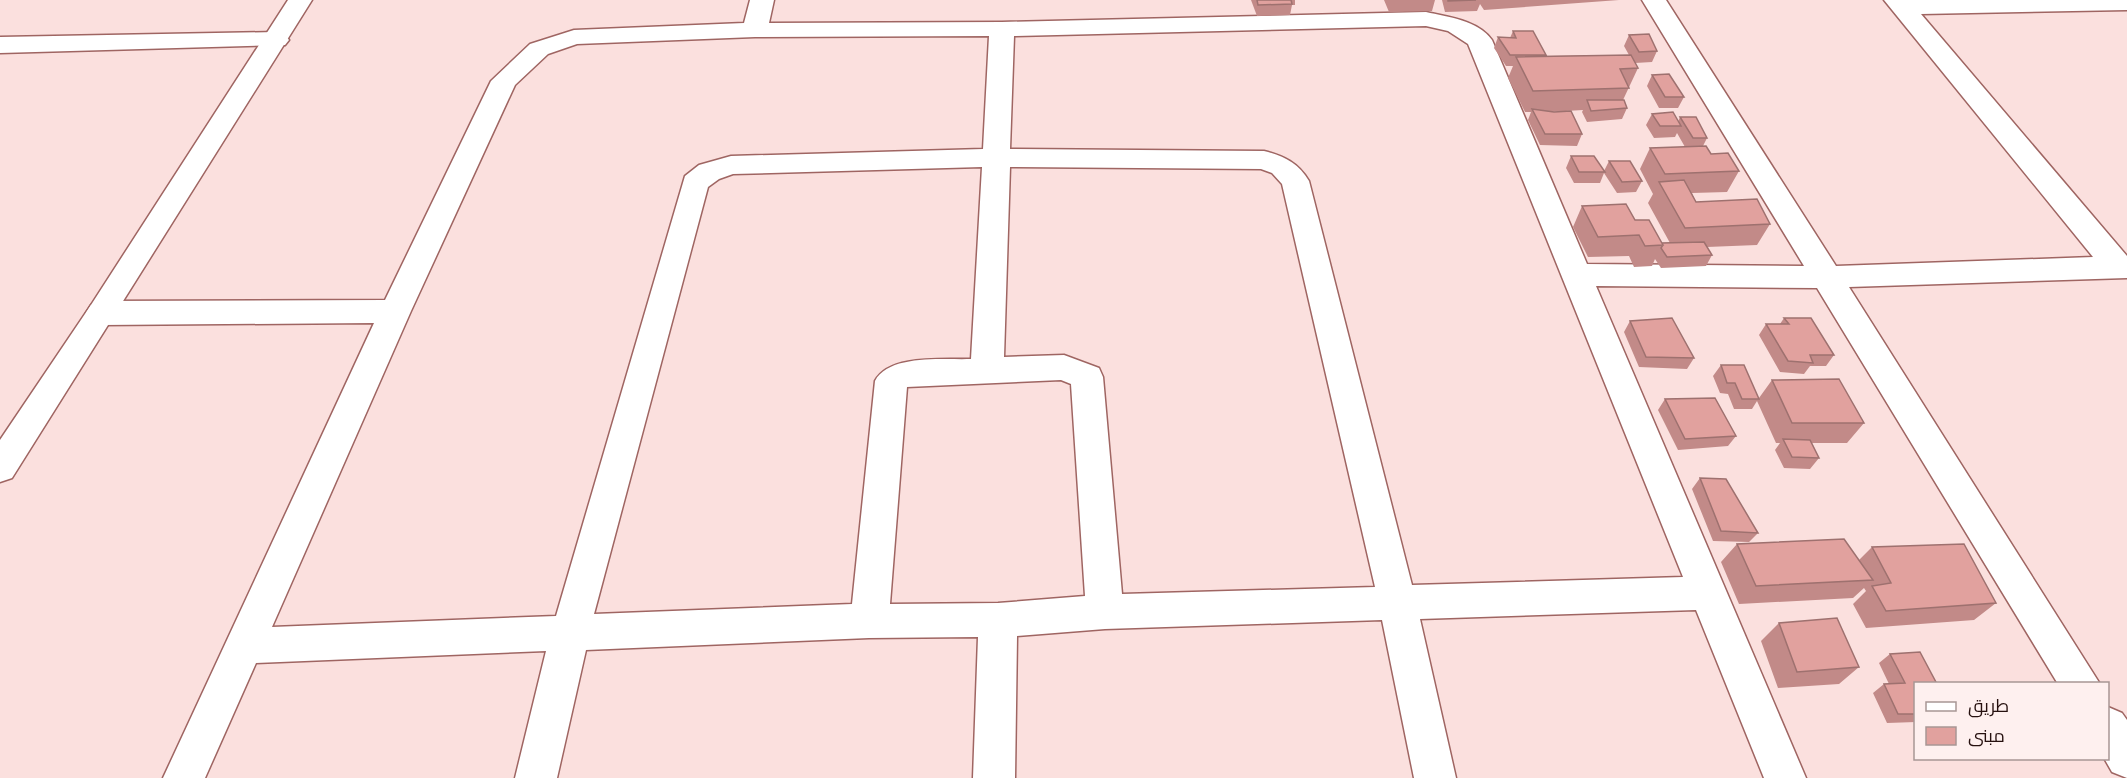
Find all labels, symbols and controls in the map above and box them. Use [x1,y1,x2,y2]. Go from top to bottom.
legend [1914,682,2109,760]
text: طريق [1968,695,2009,718]
text: مبنى [1968,725,2005,747]

